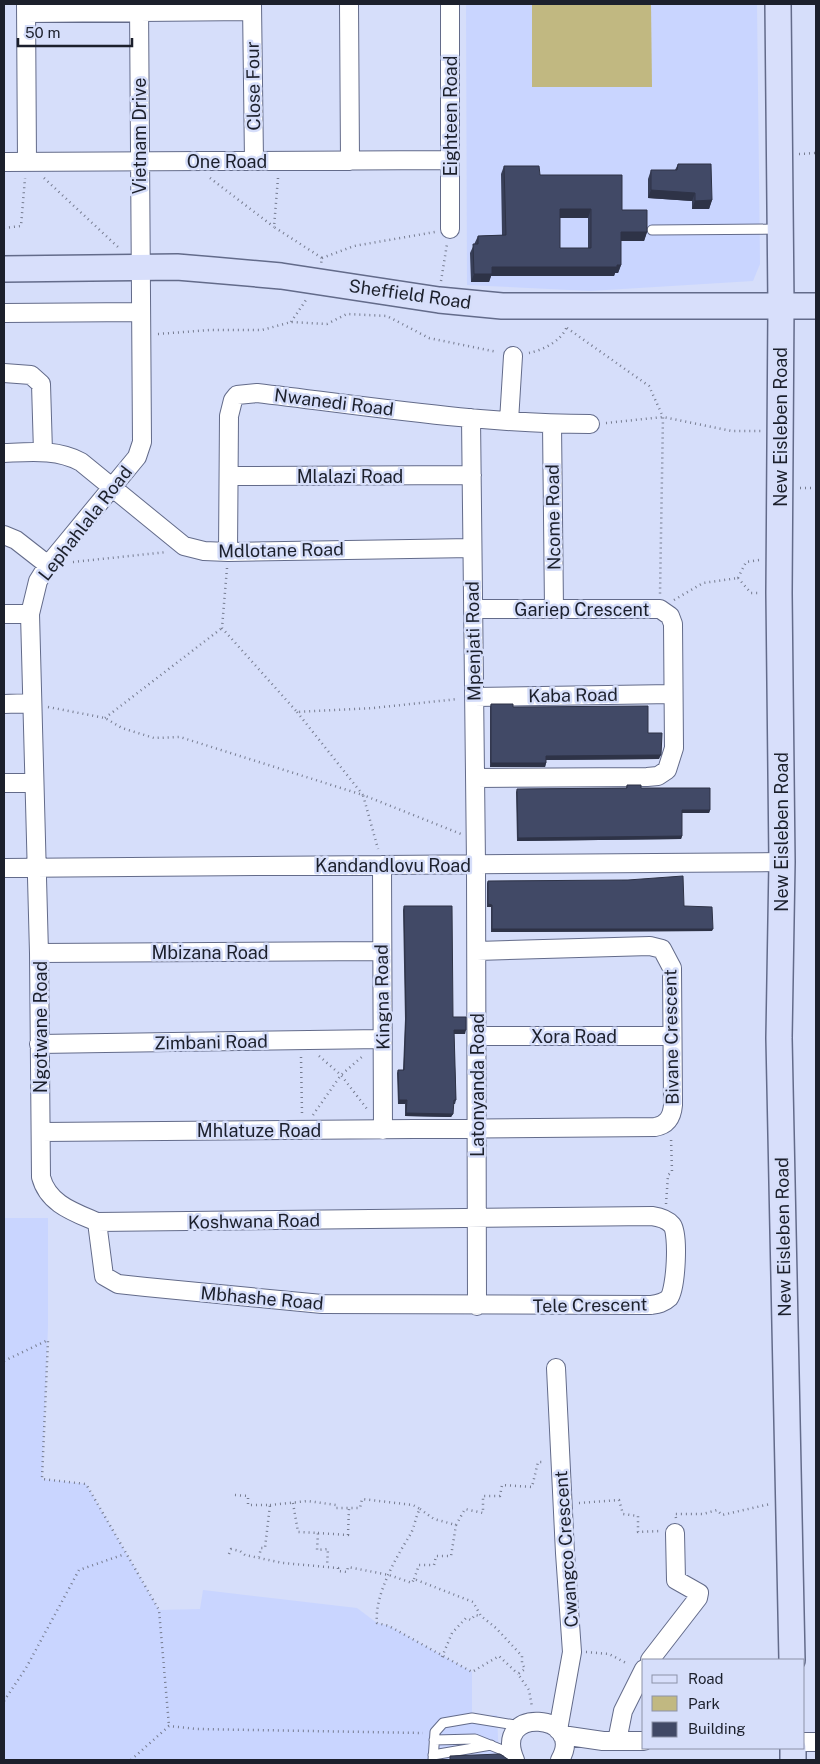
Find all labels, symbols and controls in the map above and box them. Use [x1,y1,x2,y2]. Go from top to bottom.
scale bar [18,15,131,47]
text: 50 m [25,24,60,41]
street label: Close Four [242,41,264,131]
street label: Eighteen Road [440,55,461,177]
street label: Vietnam Drive [129,78,150,194]
street label: One Road [187,151,267,172]
street label: Sheffield Road [347,275,473,313]
street label: New Eisleben Road [770,347,791,507]
street label: Nwanedi Road [273,384,395,420]
street label: Lephahlala Road [34,462,136,584]
street label: Ncome Road [542,464,564,570]
street label: Mlalazi Road [297,466,403,487]
street label: Mdlotane Road [218,538,344,562]
street label: Mpenjati Road [461,581,485,701]
street label: Gariep Crescent [514,599,650,620]
street label: Kaba Road [528,684,618,706]
street label: New Eisleben Road [771,752,792,912]
street label: Kandandlovu Road [315,855,471,876]
street label: Mbizana Road [151,942,269,963]
street label: Kingna Road [371,944,393,1050]
street label: Ngotwane Road [30,961,51,1093]
street label: Bivane Crescent [659,969,683,1105]
street label: Latonyanda Road [467,1013,488,1157]
street label: Xora Road [531,1026,617,1047]
street label: Zimbani Road [154,1031,268,1053]
street label: Mhlatuze Road [197,1120,321,1141]
street label: New Eisleben Road [771,1157,795,1317]
street label: Koshwana Road [188,1209,320,1233]
street label: Mbhashe Road [200,1282,324,1314]
street label: Tele Crescent [533,1294,647,1316]
street label: Cwangco Crescent [550,1470,582,1628]
legend [642,1659,805,1749]
text: Road [688,1670,724,1687]
text: Park [688,1695,720,1712]
text: Building [688,1720,746,1737]

